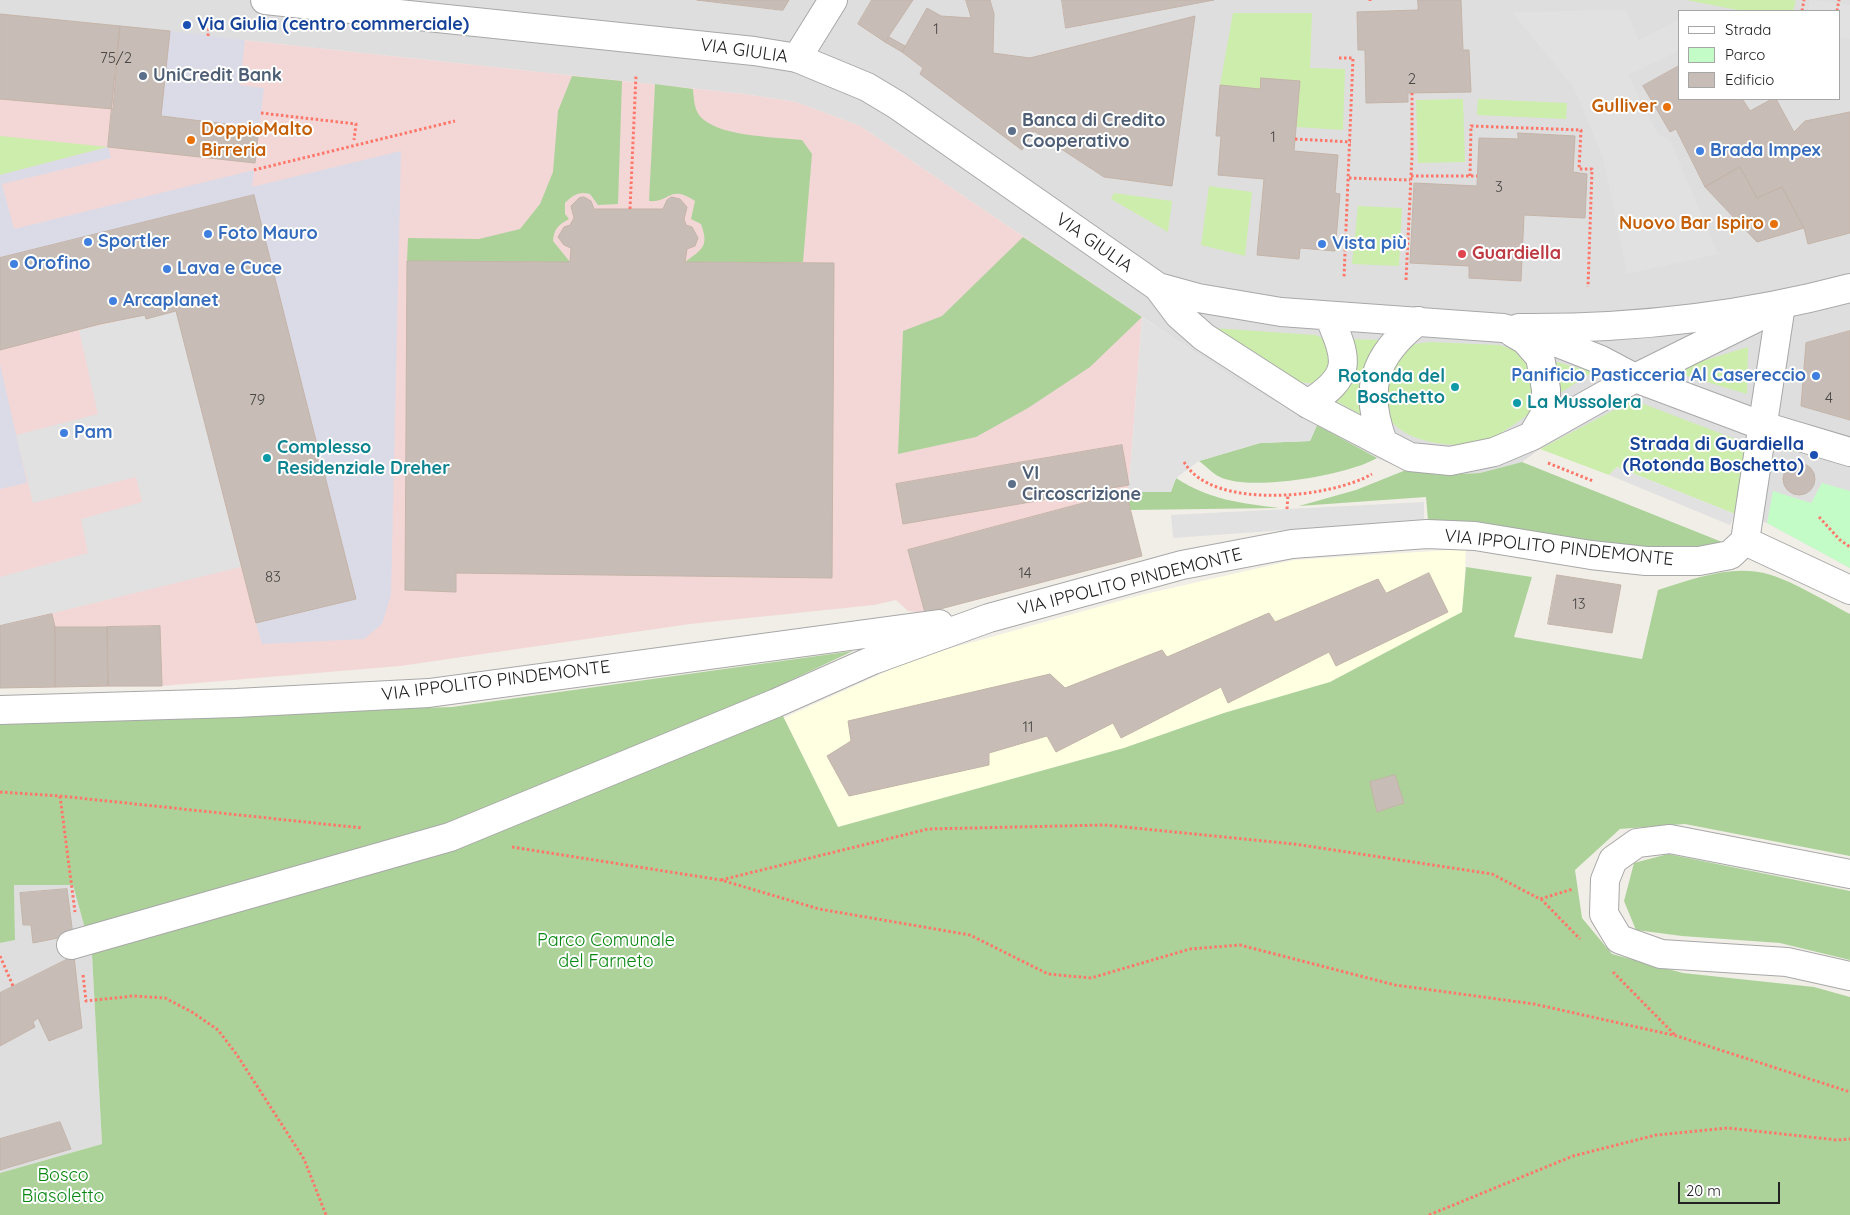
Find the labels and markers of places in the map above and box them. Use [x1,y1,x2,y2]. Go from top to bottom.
place label: Via Giulia (centro commerciale) [197,14,469,36]
marker: Via Giulia (centro commerciale) [181,19,193,31]
place label: UniCredit Bank [153,65,282,87]
marker: UniCredit Bank [137,70,149,82]
place label: Gulliver [1591,96,1657,118]
marker: Gulliver [1661,101,1673,113]
place label: Banca di Credito Cooperativo [1022,110,1165,152]
place label: DoppioMalto Birreria [201,119,313,162]
marker: Banca di Credito Cooperativo [1006,125,1018,137]
marker: DoppioMalto Birreria [185,134,197,146]
place label: Brada Impex [1710,140,1821,162]
marker: Brada Impex [1694,145,1706,157]
place label: Nuovo Bar Ispiro [1619,213,1764,235]
marker: Nuovo Bar Ispiro [1768,218,1780,230]
place label: Foto Mauro [218,223,318,245]
marker: Foto Mauro [202,228,214,240]
place label: Sportler [98,231,170,253]
place label: Vista più [1332,233,1407,255]
marker: Sportler [82,236,94,248]
marker: Vista più [1316,238,1328,250]
place label: Guardiella [1472,243,1561,265]
marker: Guardiella [1456,248,1468,260]
place label: Orofino [24,253,90,275]
marker: Orofino [8,258,20,270]
place label: Lava e Cuce [177,258,282,280]
marker: Lava e Cuce [161,263,173,275]
place label: Arcaplanet [123,290,219,312]
marker: Arcaplanet [107,295,119,307]
place label: Panificio Pasticceria Al Casereccio [1511,365,1806,387]
place label: Rotonda del Boschetto [1338,366,1445,408]
marker: Panificio Pasticceria Al Casereccio [1810,370,1822,382]
marker: Rotonda del Boschetto [1449,381,1461,393]
place label: La Mussolera [1527,392,1642,414]
marker: La Mussolera [1511,397,1523,409]
place label: Pam [74,422,113,444]
marker: Pam [58,427,70,439]
place label: Strada di Guardiella (Rotonda Boschetto) [1623,434,1804,476]
place label: Complesso Residenziale Dreher [277,437,450,479]
marker: Strada di Guardiella (Rotonda Boschetto) [1808,449,1820,461]
marker: Complesso Residenziale Dreher [261,452,273,464]
place label: VI Circoscrizione [1022,463,1141,506]
marker: VI Circoscrizione [1006,478,1018,490]

